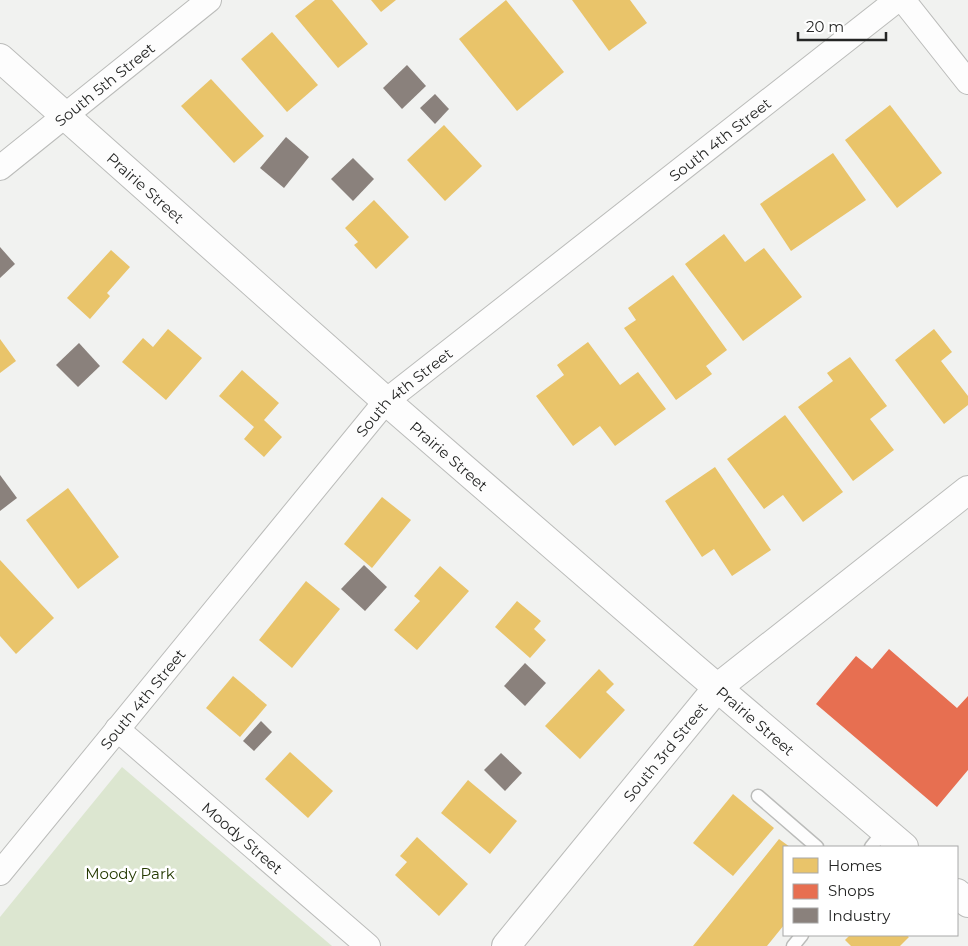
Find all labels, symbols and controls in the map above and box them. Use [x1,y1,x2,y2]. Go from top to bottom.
scale bar [798,10,886,42]
text: 20 m [806,17,844,36]
street label: South 5th Street [51,38,158,130]
street label: South 4th Street [665,93,775,185]
street label: Prairie Street [103,148,188,227]
street label: South 4th Street [351,343,456,440]
street label: Prairie Street [406,417,492,495]
street label: South 4th Street [96,645,189,753]
street label: Prairie Street [713,682,799,759]
street label: South 3rd Street [619,698,711,805]
street label: Moody Street [198,797,287,878]
legend [783,846,958,936]
text: Homes [828,856,882,875]
park label: Moody Park [85,864,175,883]
text: Shops [828,881,874,900]
text: Industry [828,906,891,925]

